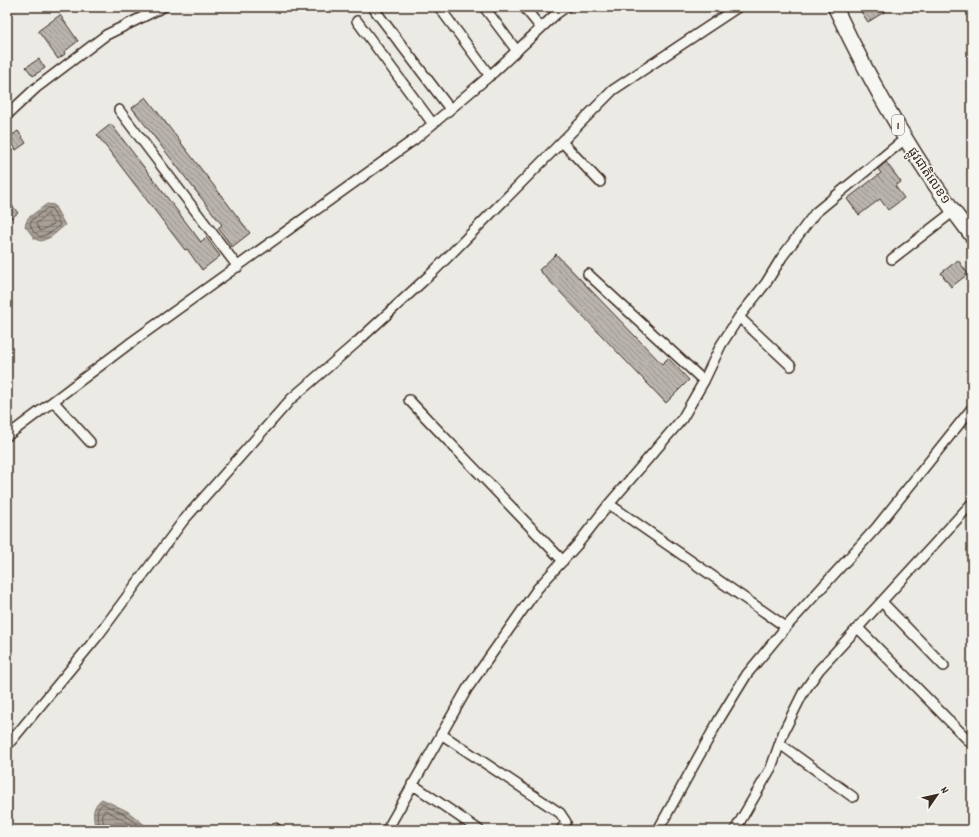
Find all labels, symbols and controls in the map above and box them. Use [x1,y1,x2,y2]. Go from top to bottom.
road number: 1 [892,115,904,135]
street label: ផ្លូវជាតិលេខ១ [902,144,954,209]
north arrow [917,775,957,815]
text: N [935,784,952,798]

